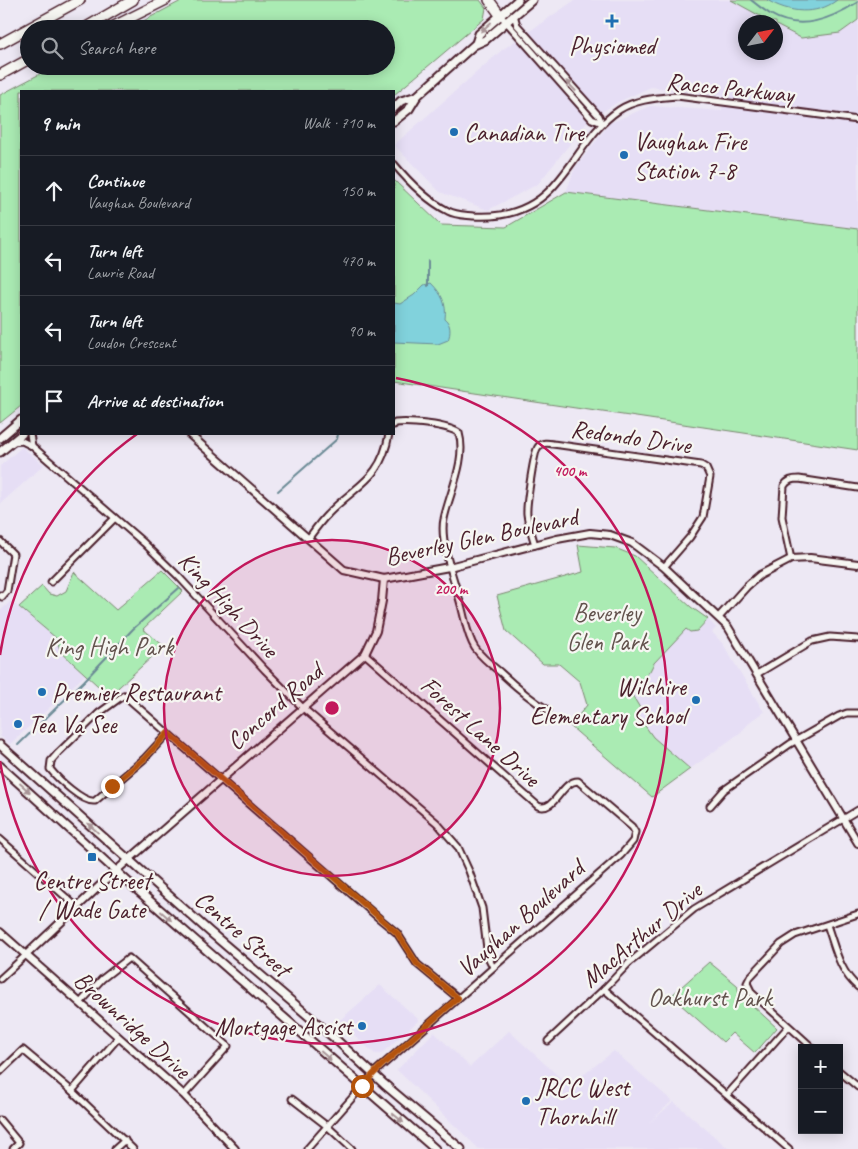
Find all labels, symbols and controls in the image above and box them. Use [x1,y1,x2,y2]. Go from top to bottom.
marker: Physiomed [605,14,619,28]
north arrow [738,15,783,60]
search box [20,20,395,75]
one-way arrow [480,22,493,33]
place label: Physiomed [569,30,659,62]
icon: search [38,34,66,62]
text: Search here [78,36,155,60]
street label: Racco Parkway [665,65,798,111]
one-way arrow [565,81,577,93]
text: 9 min [40,110,80,136]
text: Walk · 710 m [303,113,375,133]
place label: Canadian Tire [464,117,586,149]
marker: Canadian Tire [448,126,460,138]
place label: Vaughan Fire Station 7-8 [634,126,748,187]
marker: Vaughan Fire Station 7-8 [618,149,630,161]
text: Continue [87,169,144,193]
icon: ahead [40,177,68,205]
text: 150 m [341,181,375,201]
text: Vaughan Boulevard [87,193,190,213]
text: Turn left [87,239,142,263]
icon: left [40,247,68,275]
text: 470 m [341,251,375,271]
text: Lawrie Road [87,263,154,283]
text: Turn left [87,309,142,333]
icon: left [40,317,68,345]
text: 90 m [348,321,375,341]
text: Loudon Crescent [87,333,176,353]
icon: arrive [40,387,68,415]
text: Arrive at destination [87,389,223,413]
street label: Redondo Drive [569,413,695,462]
text: 400 m [554,462,588,481]
street label: Beverley Glen Boulevard [382,500,584,573]
street label: King High Drive [171,545,287,666]
text: 200 m [435,580,469,599]
park label: Beverley Glen Park [567,597,649,658]
park label: King High Park [45,631,175,663]
street label: Concord Road [220,654,332,757]
street label: Forest Lane Drive [414,669,548,795]
place label: Wilshire Elementary School [530,671,691,732]
place label: Premier Restaurant [52,677,223,709]
marker: Premier Restaurant [36,686,48,698]
marker: Wilshire Elementary School [690,694,702,706]
centre of rings [323,699,341,717]
place label: Tea Va See [28,709,118,741]
marker: Tea Va See [12,718,24,730]
route end [101,775,124,798]
one-way arrow [19,782,31,794]
one-way arrow [88,822,100,834]
street label: Vaughan Boulevard [450,850,594,984]
marker: Centre Street / Wade Gate [86,851,98,863]
place label: Centre Street / Wade Gate [33,865,154,926]
street label: MacArthur Drive [575,874,710,995]
street label: Centre Street [188,883,300,987]
one-way arrow [159,910,172,921]
street label: Brownridge Drive [67,964,199,1087]
park label: Oakhurst Park [648,982,774,1014]
place label: Mortgage Assist [215,1011,355,1043]
marker: Mortgage Assist [356,1020,368,1032]
map controls [798,1044,843,1134]
button: + [798,1044,843,1089]
one-way arrow [320,1050,333,1061]
place label: JRCC West Thornhill [535,1072,632,1133]
route start [351,1075,374,1098]
button: − [798,1089,843,1134]
marker: JRCC West Thornhill [520,1095,532,1107]
one-way arrow [392,1112,405,1123]

